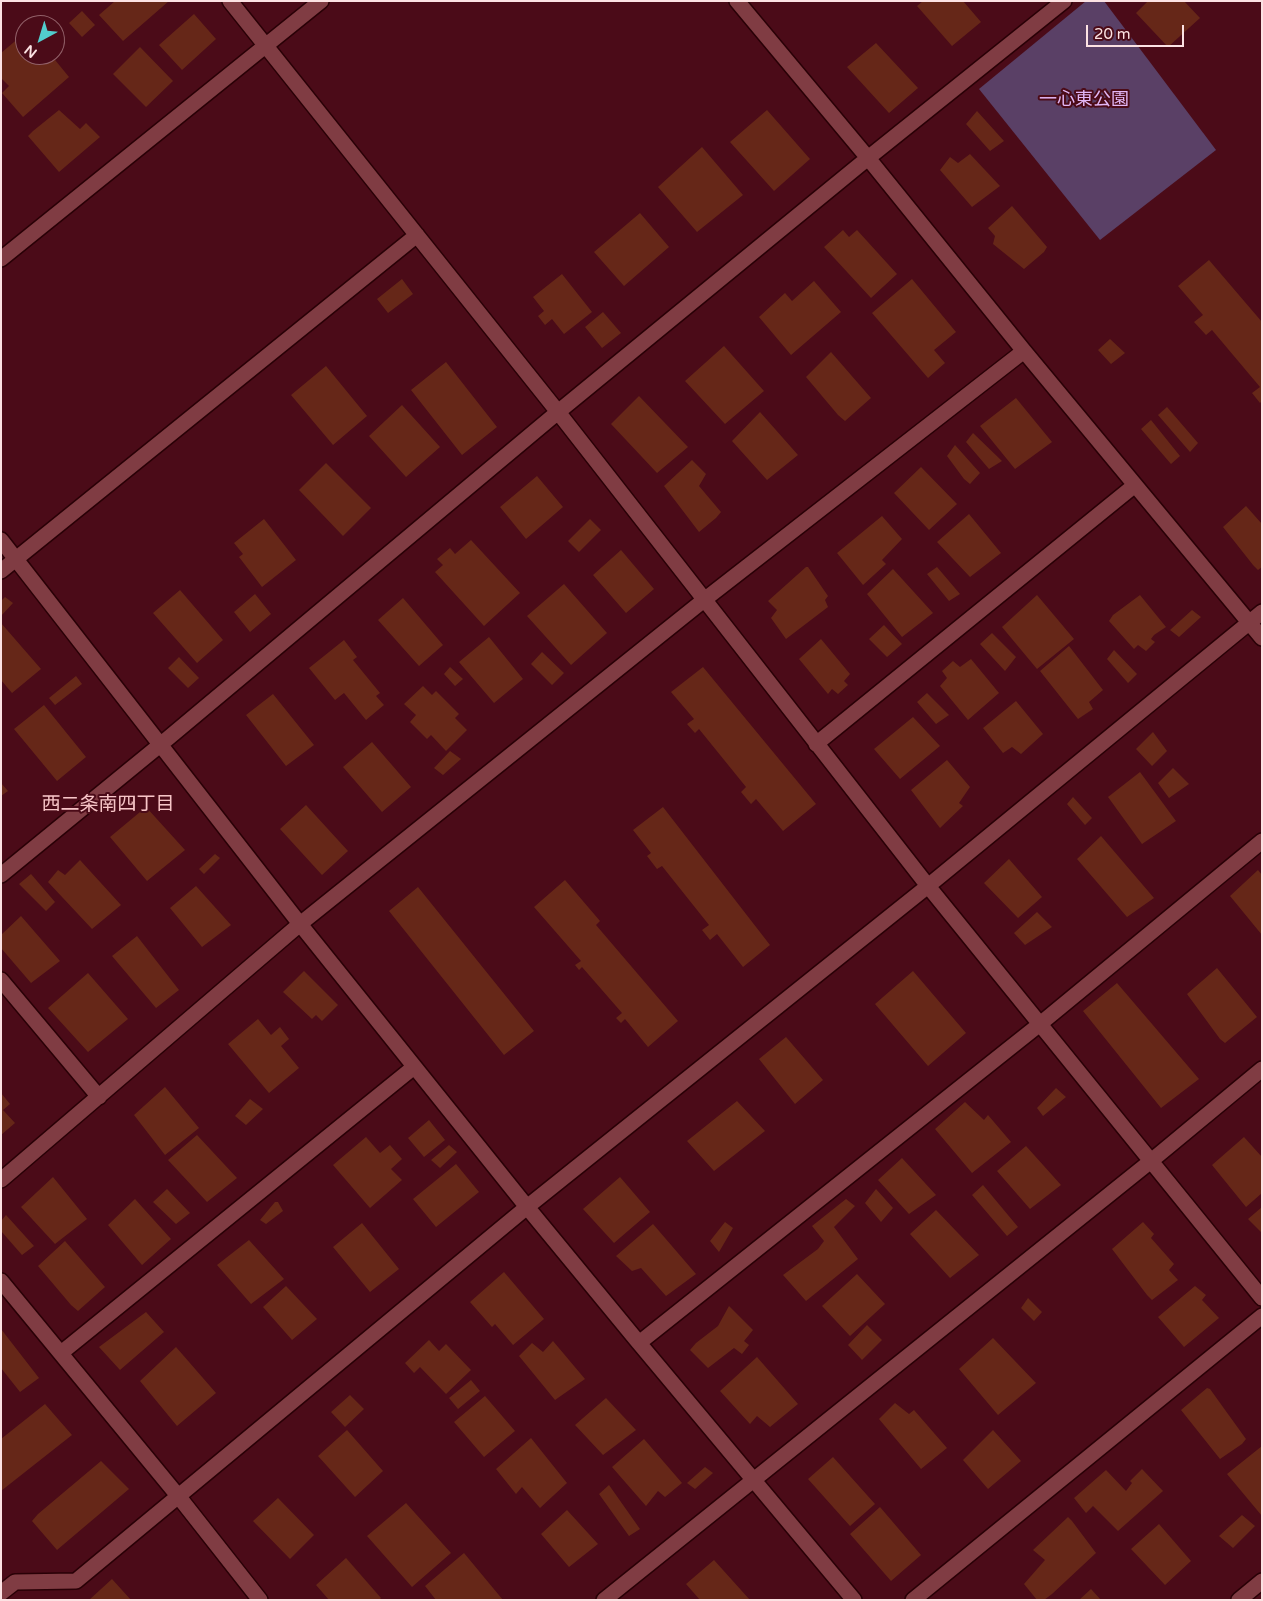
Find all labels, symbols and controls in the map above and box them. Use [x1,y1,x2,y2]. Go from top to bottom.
north arrow [15,15,65,65]
scale bar [1088,15,1186,47]
text: 20 m [1094,25,1131,43]
text: N [21,41,41,61]
park label: 一心東公園 [1039,89,1129,111]
district label: 西二条南四丁目 [42,794,174,816]

